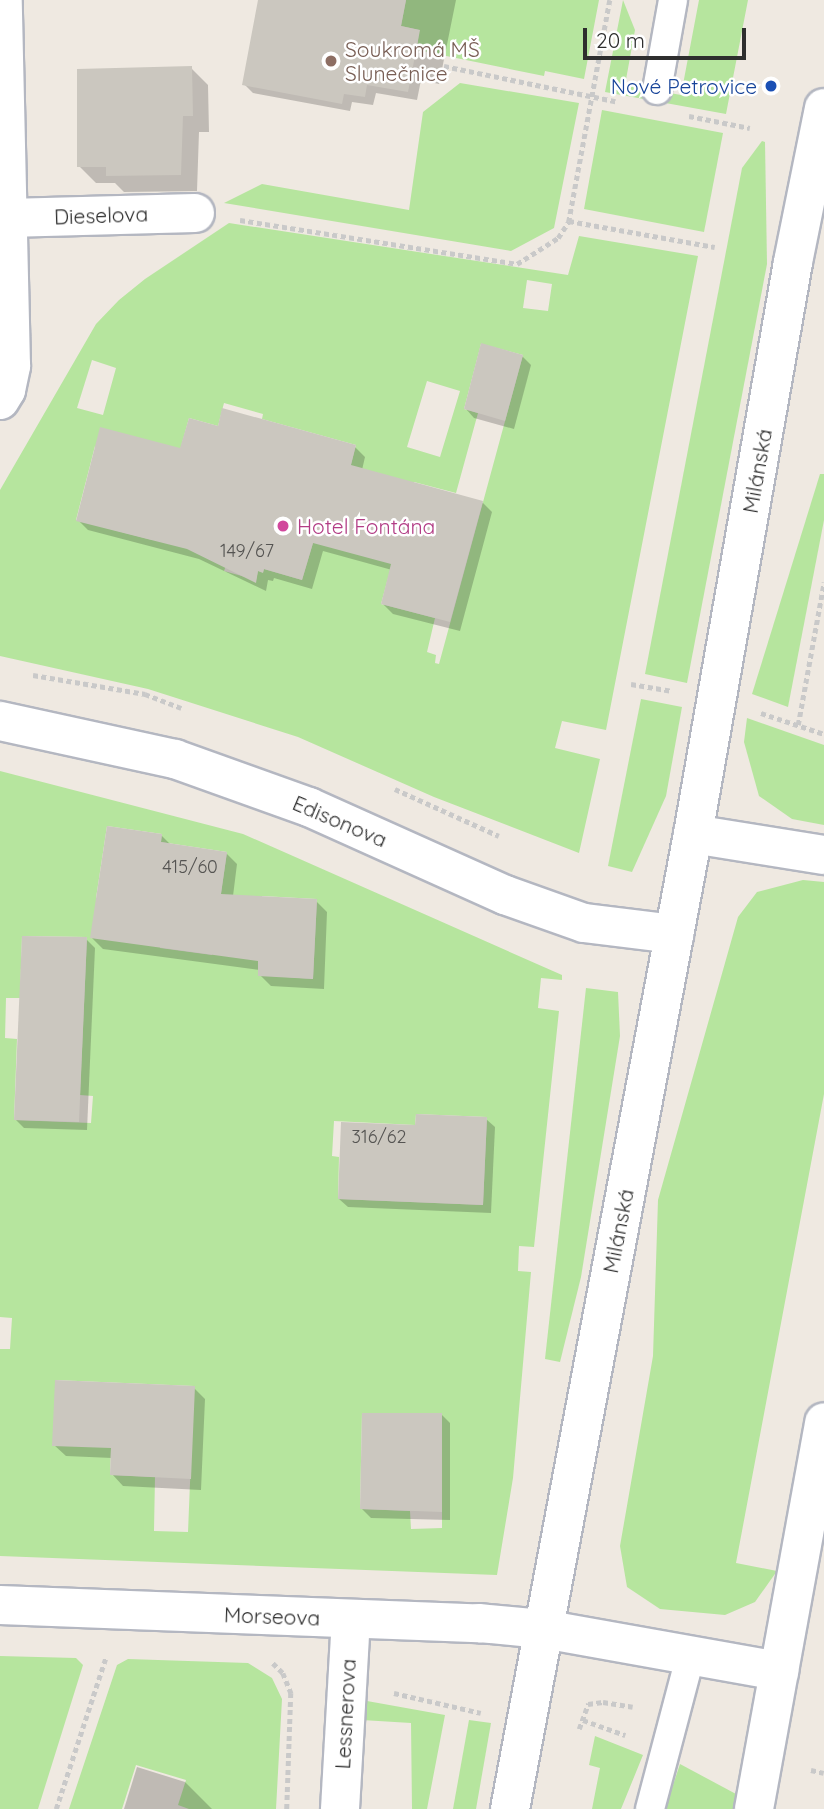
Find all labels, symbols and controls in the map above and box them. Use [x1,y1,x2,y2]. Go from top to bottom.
scale bar [586,14,749,58]
text: 20 m [596,27,645,53]
place label: Soukromá MŠ Slunečnice [345,36,480,86]
marker: Soukromá MŠ Slunečnice [323,53,339,69]
place label: Nové Petrovice [611,73,757,99]
marker: Nové Petrovice [763,78,779,94]
street label: Dieselova [54,201,148,229]
street label: Milánská [737,427,777,515]
place label: Hotel Fontána [297,513,435,539]
marker: Hotel Fontána [275,518,291,534]
house number: 149/67 [220,540,274,562]
street label: Edisonova [289,790,391,852]
house number: 415/60 [162,856,218,878]
house number: 316/62 [352,1126,406,1148]
street label: Milánská [597,1187,639,1275]
street label: Morseova [223,1602,321,1630]
street label: Lessnerova [330,1658,360,1770]

